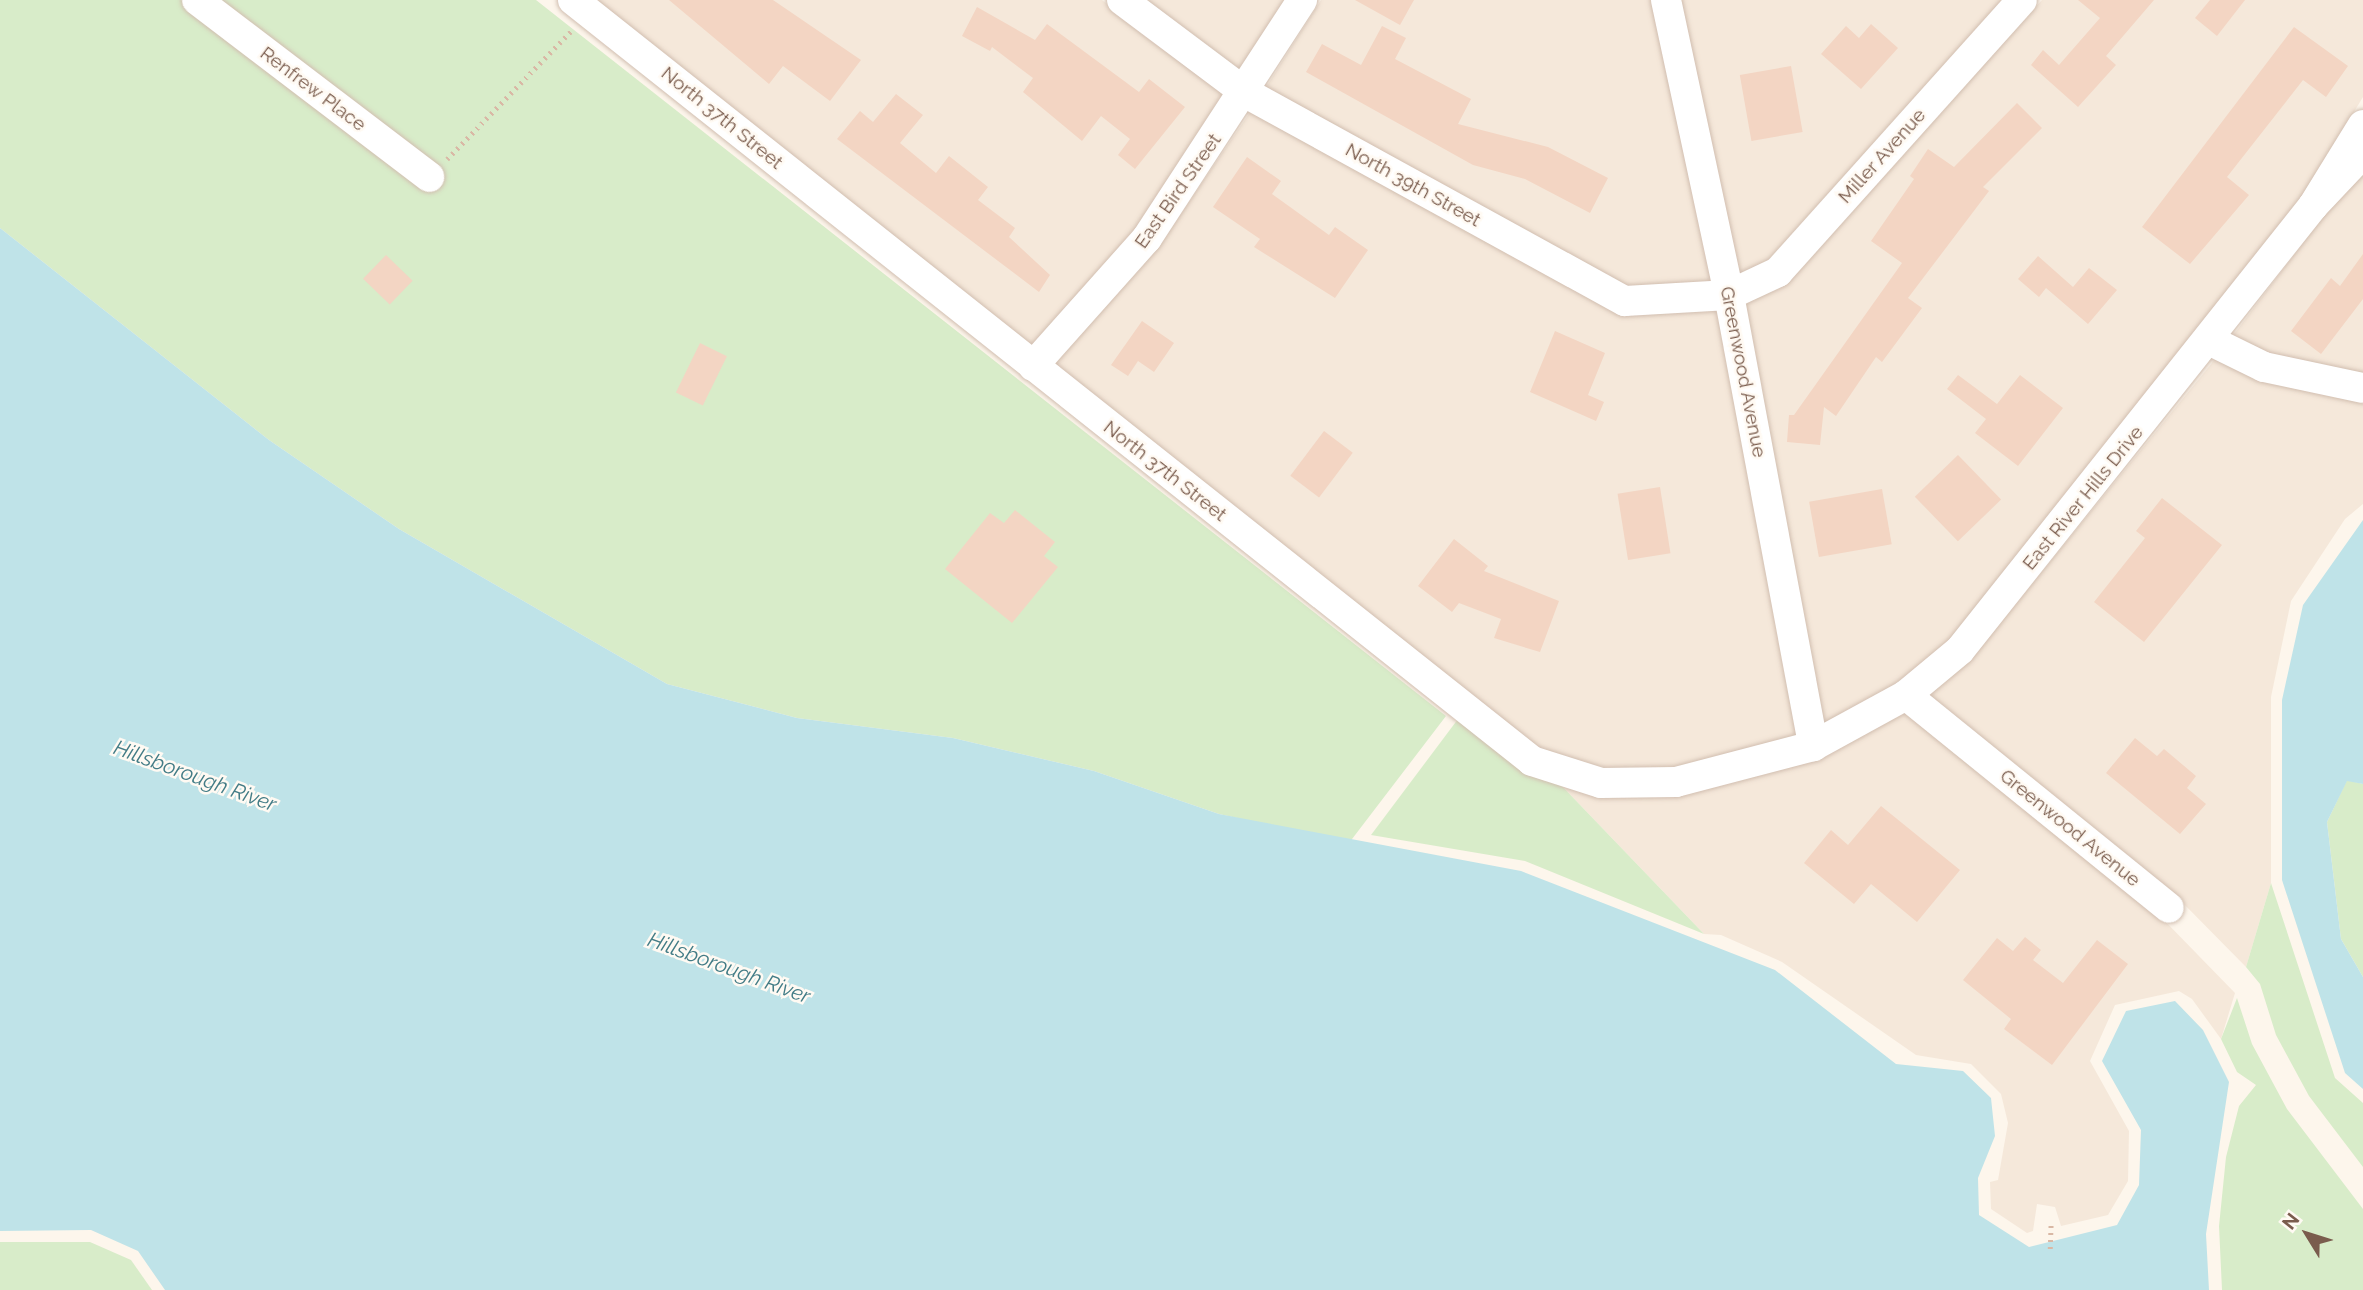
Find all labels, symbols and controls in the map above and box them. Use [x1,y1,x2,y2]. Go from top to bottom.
street label: Renfrew Place [255,42,371,136]
street label: North 37th Street [657,62,787,174]
street label: Miller Avenue [1833,104,1931,208]
street label: East Bird Street [1130,129,1226,253]
street label: North 39th Street [1341,138,1485,232]
street label: Greenwood Avenue [1715,284,1771,460]
street label: North 37th Street [1099,416,1231,526]
street label: East River Hills Drive [2018,421,2148,575]
water label: Hillsborough River [110,735,280,817]
street label: Greenwood Avenue [1995,764,2145,892]
water label: Hillsborough River [644,927,814,1009]
north arrow [2272,1199,2342,1269]
text: N [2277,1209,2304,1234]

